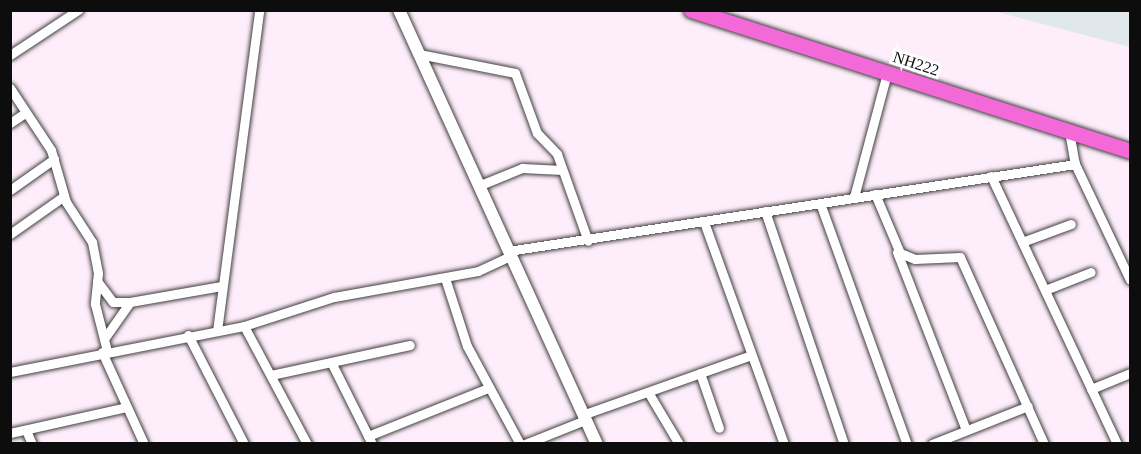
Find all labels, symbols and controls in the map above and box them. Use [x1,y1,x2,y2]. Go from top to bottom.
street label: NH222 [891,48,941,80]

